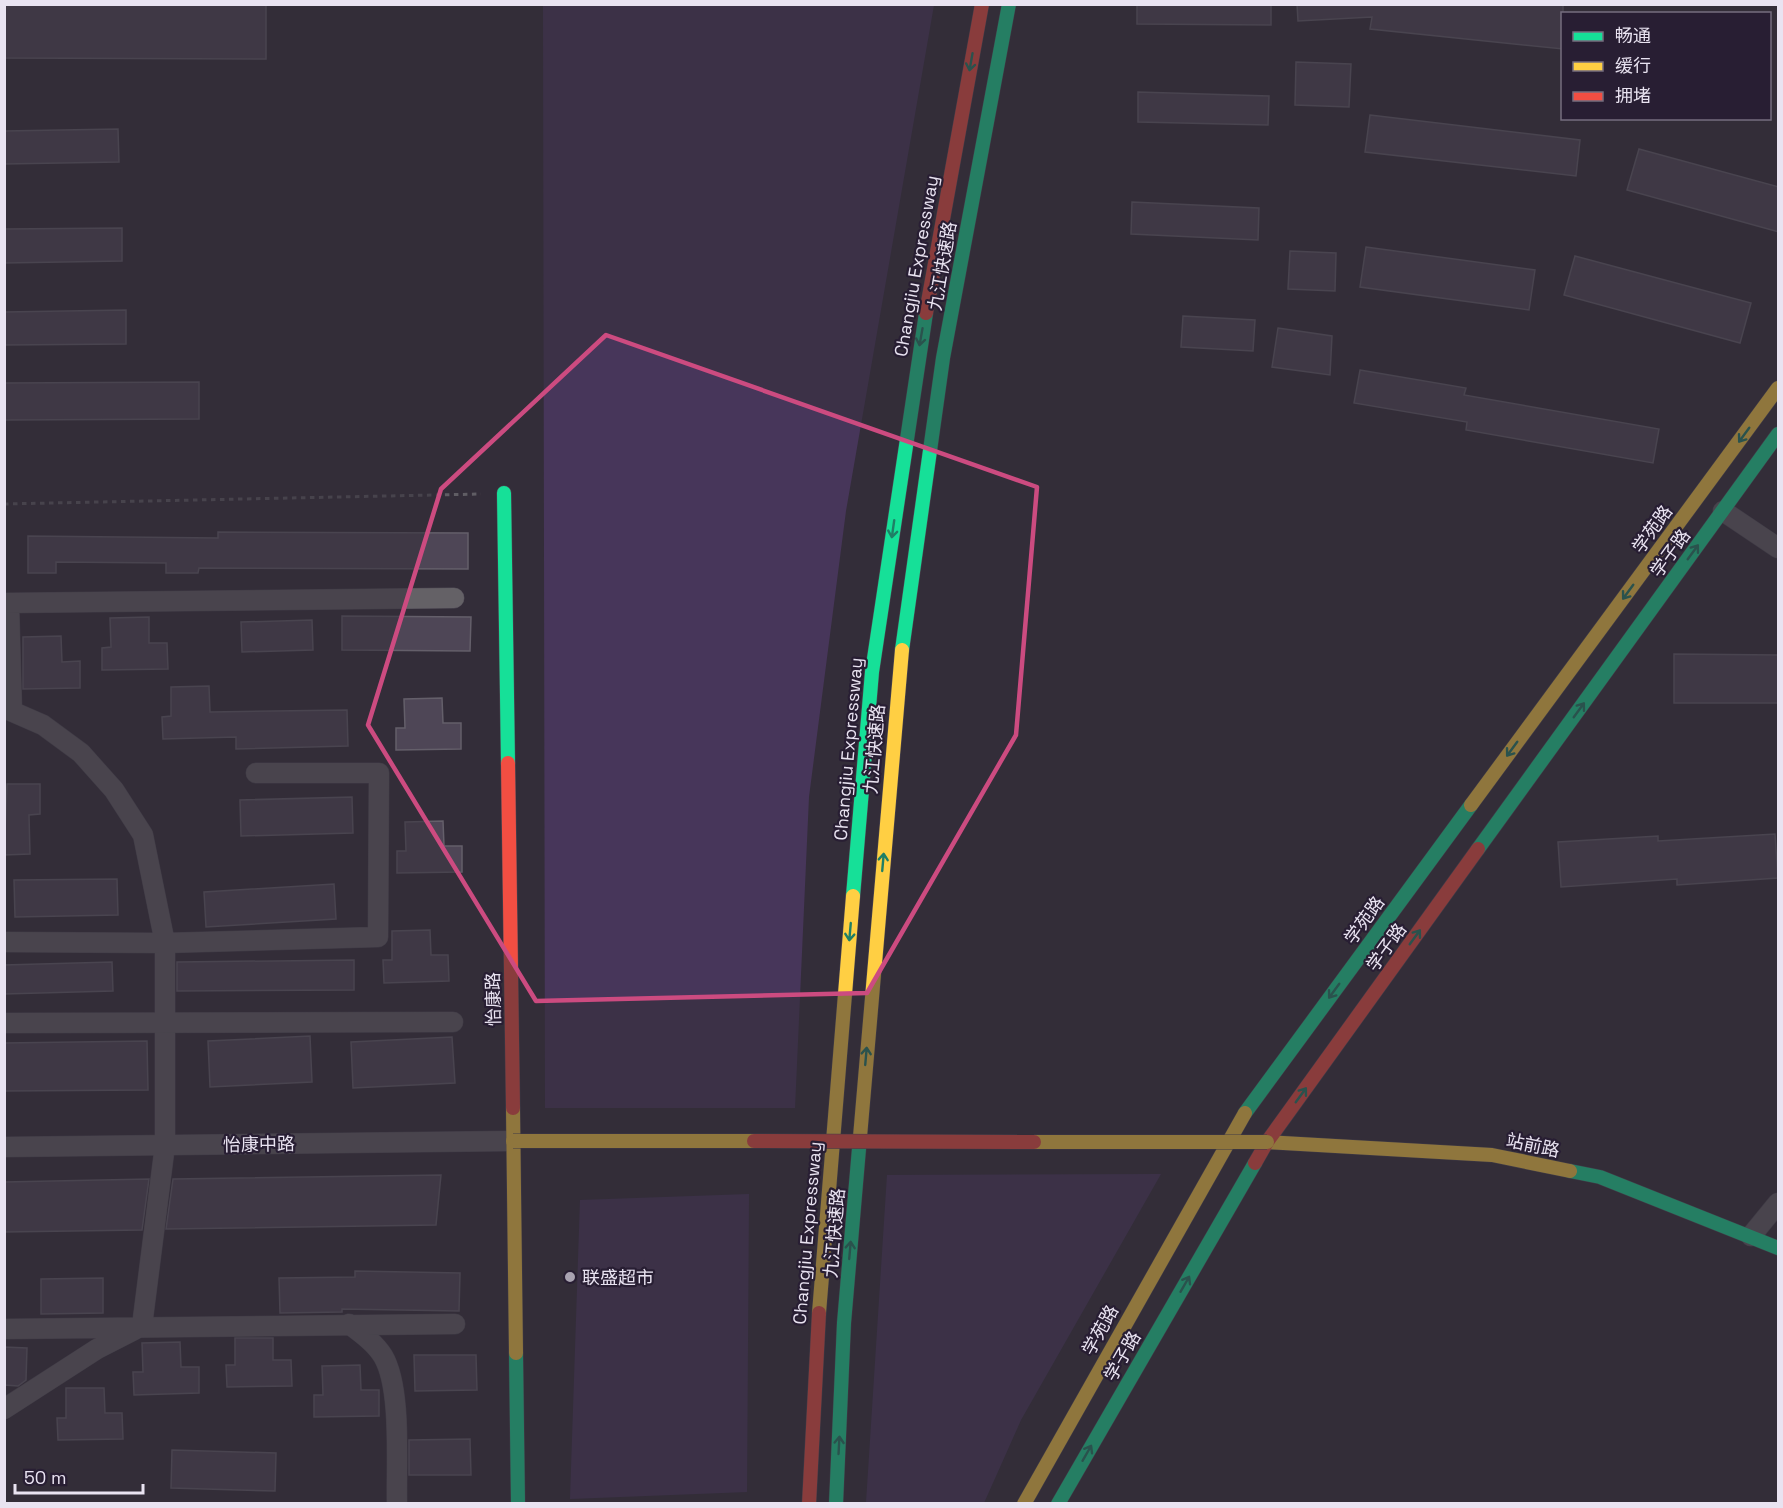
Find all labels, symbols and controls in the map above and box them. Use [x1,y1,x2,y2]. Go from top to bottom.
legend [1561,12,1771,120]
text: 畅通 [1615,24,1651,47]
one-way arrow [965,52,976,71]
text: 缓行 [1615,54,1651,77]
text: 拥堵 [1615,84,1651,107]
street label: Changjiu Expressway [889,174,943,358]
street label: 九江快速路 [923,220,961,312]
one-way arrow [915,326,926,346]
one-way arrow [1738,427,1750,443]
street label: 学苑路 [1627,500,1677,558]
one-way arrow [887,519,898,539]
street label: 学子路 [1645,524,1695,582]
one-way arrow [1687,545,1699,561]
one-way arrow [1622,584,1634,600]
street label: Changjiu Expressway [829,656,867,842]
street label: 九江快速路 [859,703,889,795]
one-way arrow [1573,703,1585,719]
one-way arrow [1506,741,1519,757]
one-way arrow [877,852,888,872]
street label: 学苑路 [1339,891,1389,949]
street label: 学子路 [1361,918,1411,976]
one-way arrow [845,922,856,942]
one-way arrow [1409,929,1421,945]
street label: 怡康路 [481,972,505,1026]
one-way arrow [1328,982,1341,998]
one-way arrow [861,1047,872,1067]
one-way arrow [1295,1087,1307,1103]
street label: 站前路 [1504,1128,1562,1162]
street label: 怡康中路 [223,1132,295,1156]
street label: Changjiu Expressway [788,1140,826,1326]
street label: 九江快速路 [819,1187,849,1279]
one-way arrow [845,1241,856,1261]
place label: 联盛超市 [582,1266,654,1289]
marker: 联盛超市 [563,1270,577,1284]
one-way arrow [1179,1276,1191,1293]
street label: 学苑路 [1077,1301,1123,1359]
street label: 学子路 [1099,1327,1145,1385]
one-way arrow [833,1436,844,1456]
one-way arrow [1081,1445,1093,1462]
scale bar [15,1457,142,1495]
text: 50 m [24,1466,66,1489]

